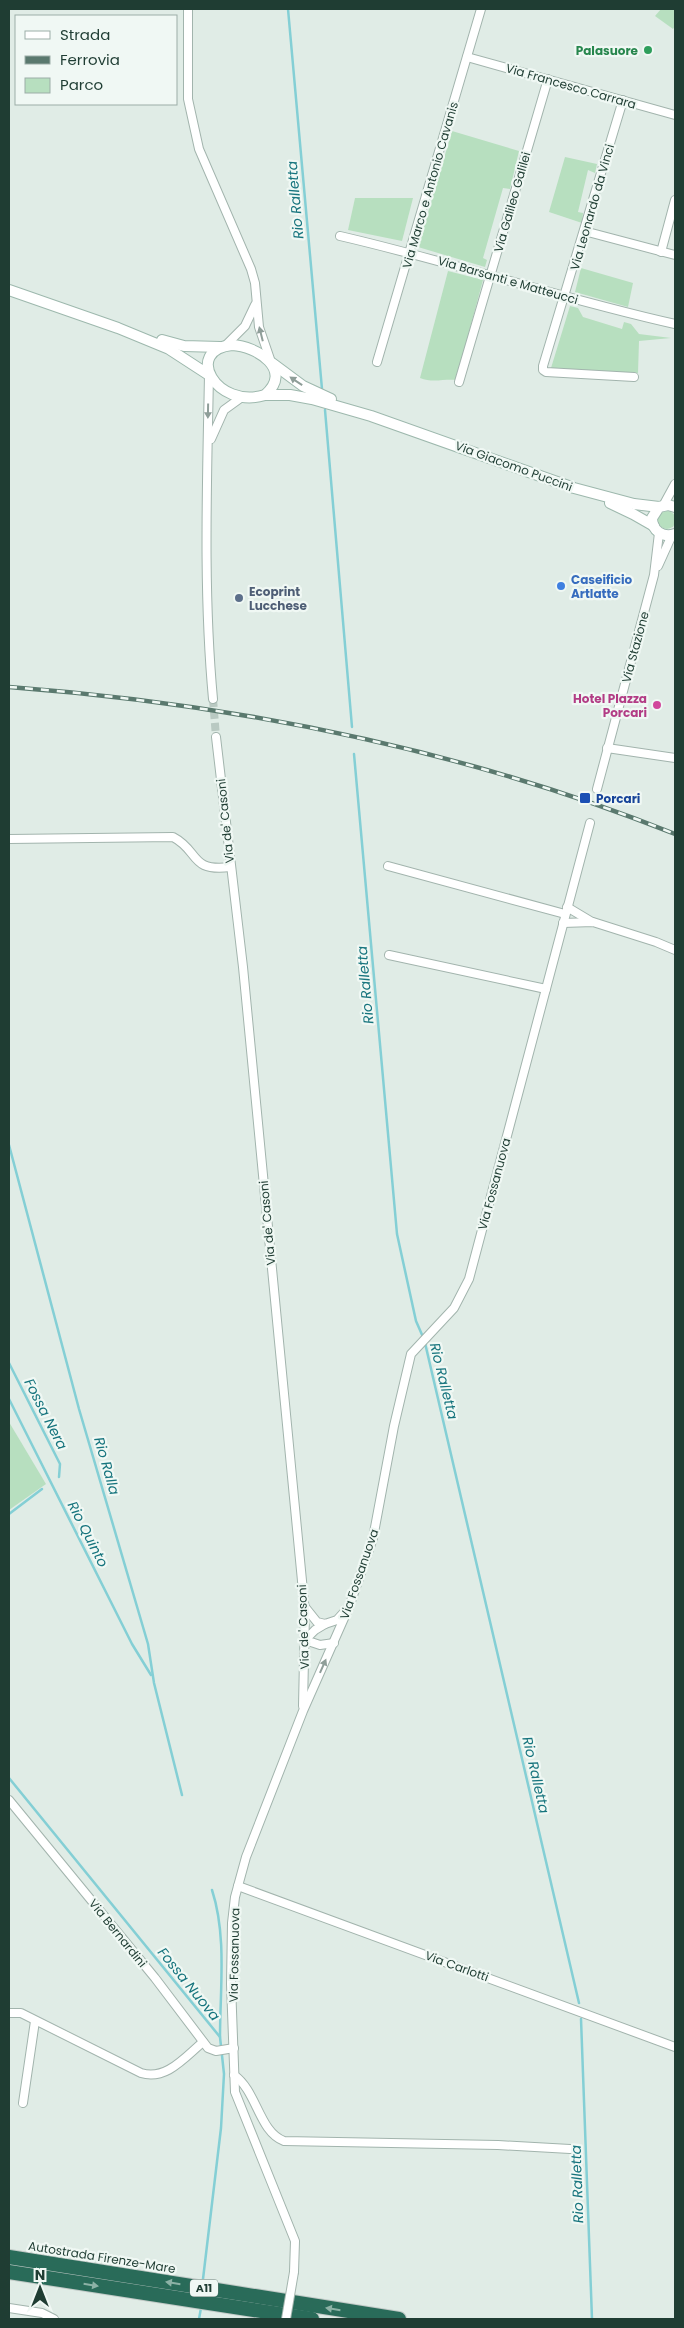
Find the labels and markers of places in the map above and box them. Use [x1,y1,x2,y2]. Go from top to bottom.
place label: Palasuore [576,42,639,59]
marker: Palasuore [642,44,654,56]
place label: Caseificio Artlatte [571,571,633,602]
marker: Caseificio Artlatte [555,580,567,592]
place label: Ecoprint Lucchese [249,583,308,614]
marker: Ecoprint Lucchese [233,592,245,604]
place label: Hotel Plazza Porcari [573,690,647,721]
marker: Hotel Plazza Porcari [651,699,663,711]
place label: Porcari [596,790,640,807]
marker: Porcari [578,791,592,805]

